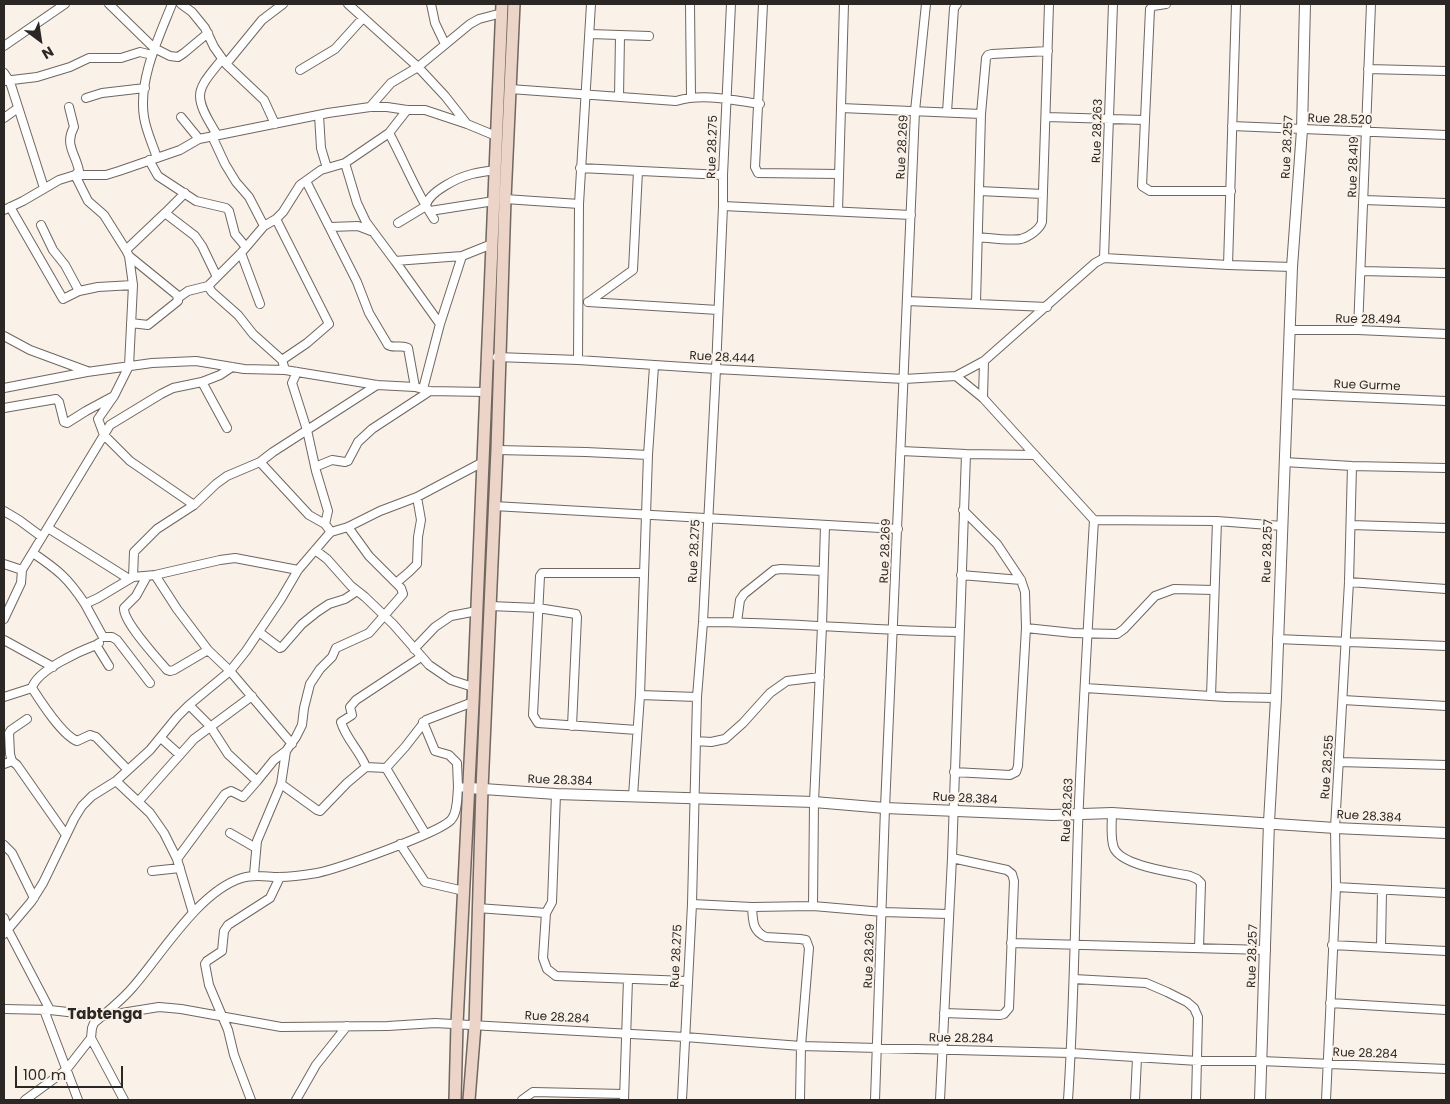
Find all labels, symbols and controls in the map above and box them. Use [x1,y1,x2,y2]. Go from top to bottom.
north arrow [15,15,65,65]
text: N [38,42,57,64]
street label: Rue 28.263 [1090,99,1106,163]
street label: Rue 28.520 [1307,112,1373,128]
street label: Rue 28.269 [894,114,912,180]
street label: Rue 28.275 [705,115,721,179]
street label: Rue 28.257 [1279,115,1297,179]
street label: Rue 28.419 [1346,136,1362,198]
street label: Rue 28.494 [1335,312,1401,328]
street label: Rue 28.444 [689,349,755,367]
street label: Rue Gurme [1333,378,1401,394]
street label: Rue 28.269 [878,518,894,584]
street label: Rue 28.275 [686,519,704,583]
street label: Rue 28.257 [1260,519,1276,583]
street label: Rue 28.255 [1319,734,1337,800]
street label: Rue 28.384 [527,773,593,789]
street label: Rue 28.263 [1059,778,1077,842]
street label: Rue 28.384 [932,790,998,808]
street label: Rue 28.384 [1336,808,1402,826]
street label: Rue 28.269 [862,923,878,989]
street label: Rue 28.275 [668,924,686,988]
street label: Rue 28.257 [1245,924,1261,988]
district label: Tabtenga [67,1006,143,1024]
street label: Rue 28.284 [524,1009,590,1027]
street label: Rue 28.284 [929,1031,993,1047]
street label: Rue 28.284 [1332,1046,1398,1062]
scale bar [18,1056,125,1088]
text: 100 m [23,1064,66,1085]

